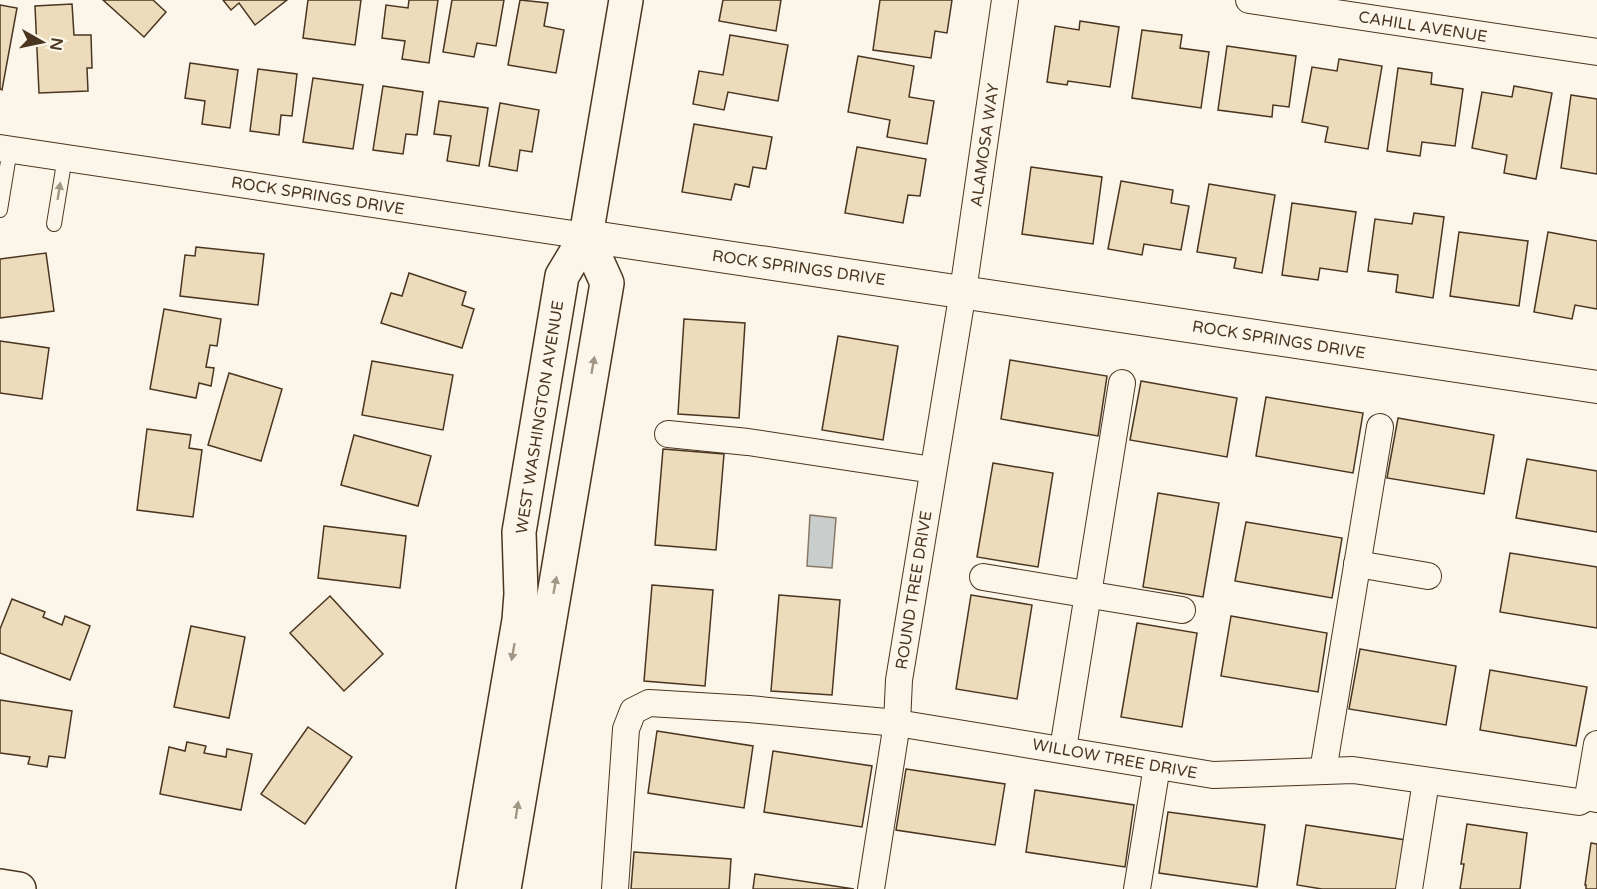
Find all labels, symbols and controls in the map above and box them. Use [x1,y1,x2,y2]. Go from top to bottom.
street label: CAHILL AVENUE [1357,7,1489,47]
north arrow [12,12,72,72]
text: N [45,36,67,52]
street label: ALAMOSA WAY [966,82,1004,208]
street label: ROCK SPRINGS DRIVE [230,172,406,220]
one-way arrow [55,181,64,200]
street label: ROCK SPRINGS DRIVE [711,246,887,290]
street label: WEST WASHINGTON AVENUE [512,299,568,535]
street label: ROCK SPRINGS DRIVE [1191,316,1367,364]
one-way arrow [589,355,598,374]
street label: ROUND TREE DRIVE [892,509,936,671]
one-way arrow [551,575,560,594]
one-way arrow [508,643,517,662]
street label: WILLOW TREE DRIVE [1031,735,1199,783]
one-way arrow [513,800,522,819]

